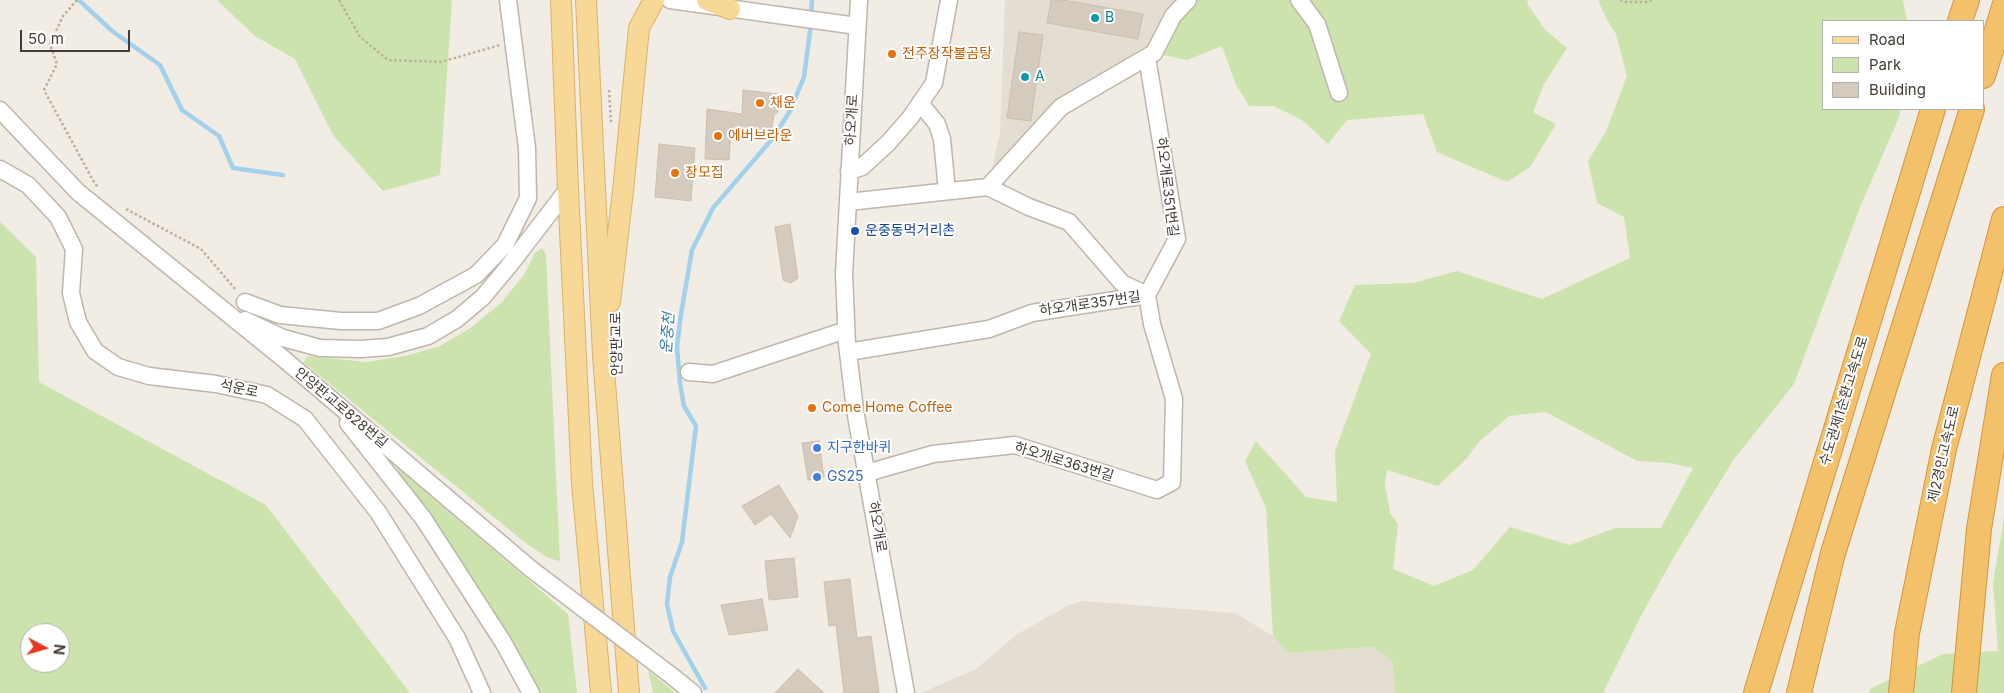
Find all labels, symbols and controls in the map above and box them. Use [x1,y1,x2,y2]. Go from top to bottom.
place label: B [1105,10,1114,26]
marker: B [1089,12,1101,24]
scale bar [22,20,132,52]
legend [1822,20,1984,110]
text: 50 m [28,29,64,48]
text: Road [1869,30,1905,49]
place label: 전주장작불곰탕 [902,46,992,62]
marker: 전주장작불곰탕 [886,48,898,60]
text: Park [1869,55,1901,74]
place label: A [1035,69,1045,85]
marker: A [1019,71,1031,83]
text: Building [1869,80,1926,99]
street label: 하오개로 [842,94,862,146]
place label: 채운 [770,95,796,111]
marker: 채운 [754,97,766,109]
place label: 에버브라운 [728,128,792,144]
marker: 에버브라운 [712,130,724,142]
street label: 하오개로351번길 [1153,136,1181,238]
place label: 장모집 [685,165,724,181]
marker: 장모집 [669,167,681,179]
place label: 운중동먹거리촌 [865,223,955,239]
marker: 운중동먹거리촌 [849,225,861,237]
street label: 하오개로357번길 [1038,289,1142,319]
street label: 안양판교로 [608,312,626,376]
water label: 운중천 [658,312,678,354]
street label: 수도권제1순환고속도로 [1816,334,1872,468]
street label: 안양판교로828번길 [291,364,391,452]
street label: 석운로 [218,377,260,401]
place label: Come Home Coffee [822,400,952,416]
marker: Come Home Coffee [806,402,818,414]
street label: 제2경인고속도로 [1925,404,1963,504]
street label: 하오개로363번길 [1012,439,1116,485]
place label: 지구한바퀴 [827,440,891,456]
marker: 지구한바퀴 [811,442,823,454]
place label: GS25 [827,469,863,485]
marker: GS25 [811,471,823,483]
street label: 하오개로 [864,500,890,554]
north arrow [20,623,70,673]
text: N [50,643,68,656]

